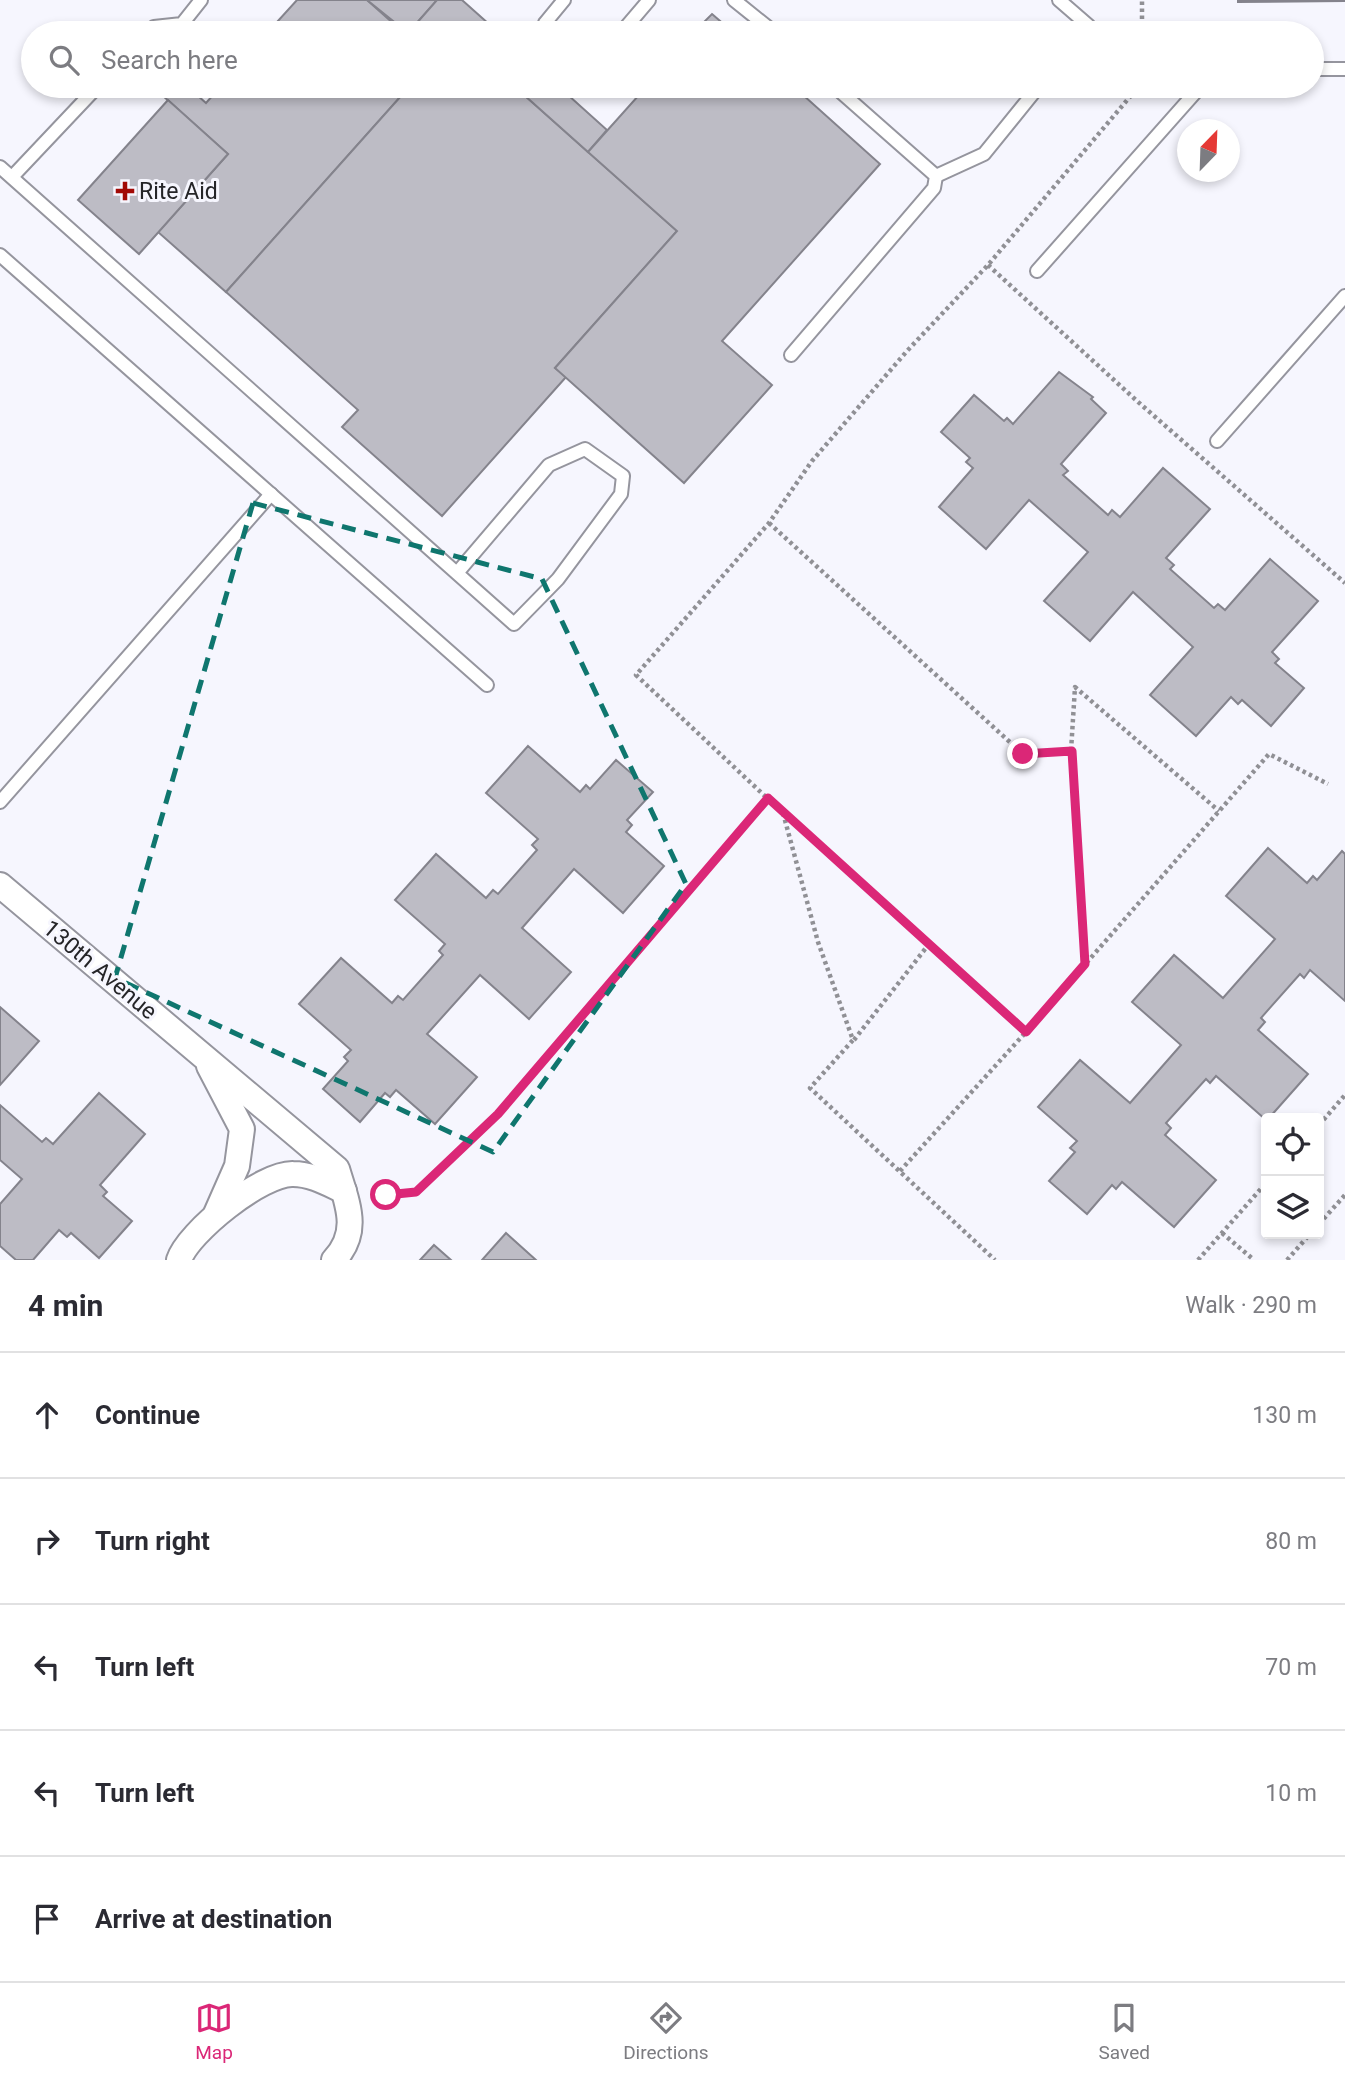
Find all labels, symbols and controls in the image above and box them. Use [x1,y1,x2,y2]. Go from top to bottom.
search box [21,21,1324,98]
icon: search [45,41,83,79]
text: Search here [101,45,238,75]
north arrow [1177,119,1240,182]
place label: Rite Aid [139,178,218,205]
marker: Rite Aid [117,183,133,199]
route end [1007,738,1038,769]
street label: 130th Avenue [38,915,162,1025]
map controls [1261,1113,1324,1239]
button: locate [1261,1113,1324,1176]
button: layers [1261,1176,1324,1239]
route start [370,1179,401,1210]
text: 4 min [28,1288,103,1323]
text: Walk · 290 m [1185,1292,1317,1319]
icon: ahead [28,1396,66,1434]
text: Continue [95,1400,200,1430]
text: 130 m [1252,1402,1317,1429]
icon: right [28,1522,66,1560]
text: Turn right [95,1526,210,1556]
text: 80 m [1265,1528,1317,1555]
icon: left [28,1648,66,1686]
text: Turn left [95,1652,194,1682]
text: 70 m [1265,1654,1317,1681]
icon: left [28,1774,66,1812]
text: Turn left [95,1778,194,1808]
text: 10 m [1265,1780,1317,1807]
icon: arrive [28,1900,66,1938]
text: Arrive at destination [95,1904,332,1934]
tab: Map [195,1999,233,2064]
tab: Directions [623,1999,708,2064]
tab: Saved [1099,1999,1150,2064]

